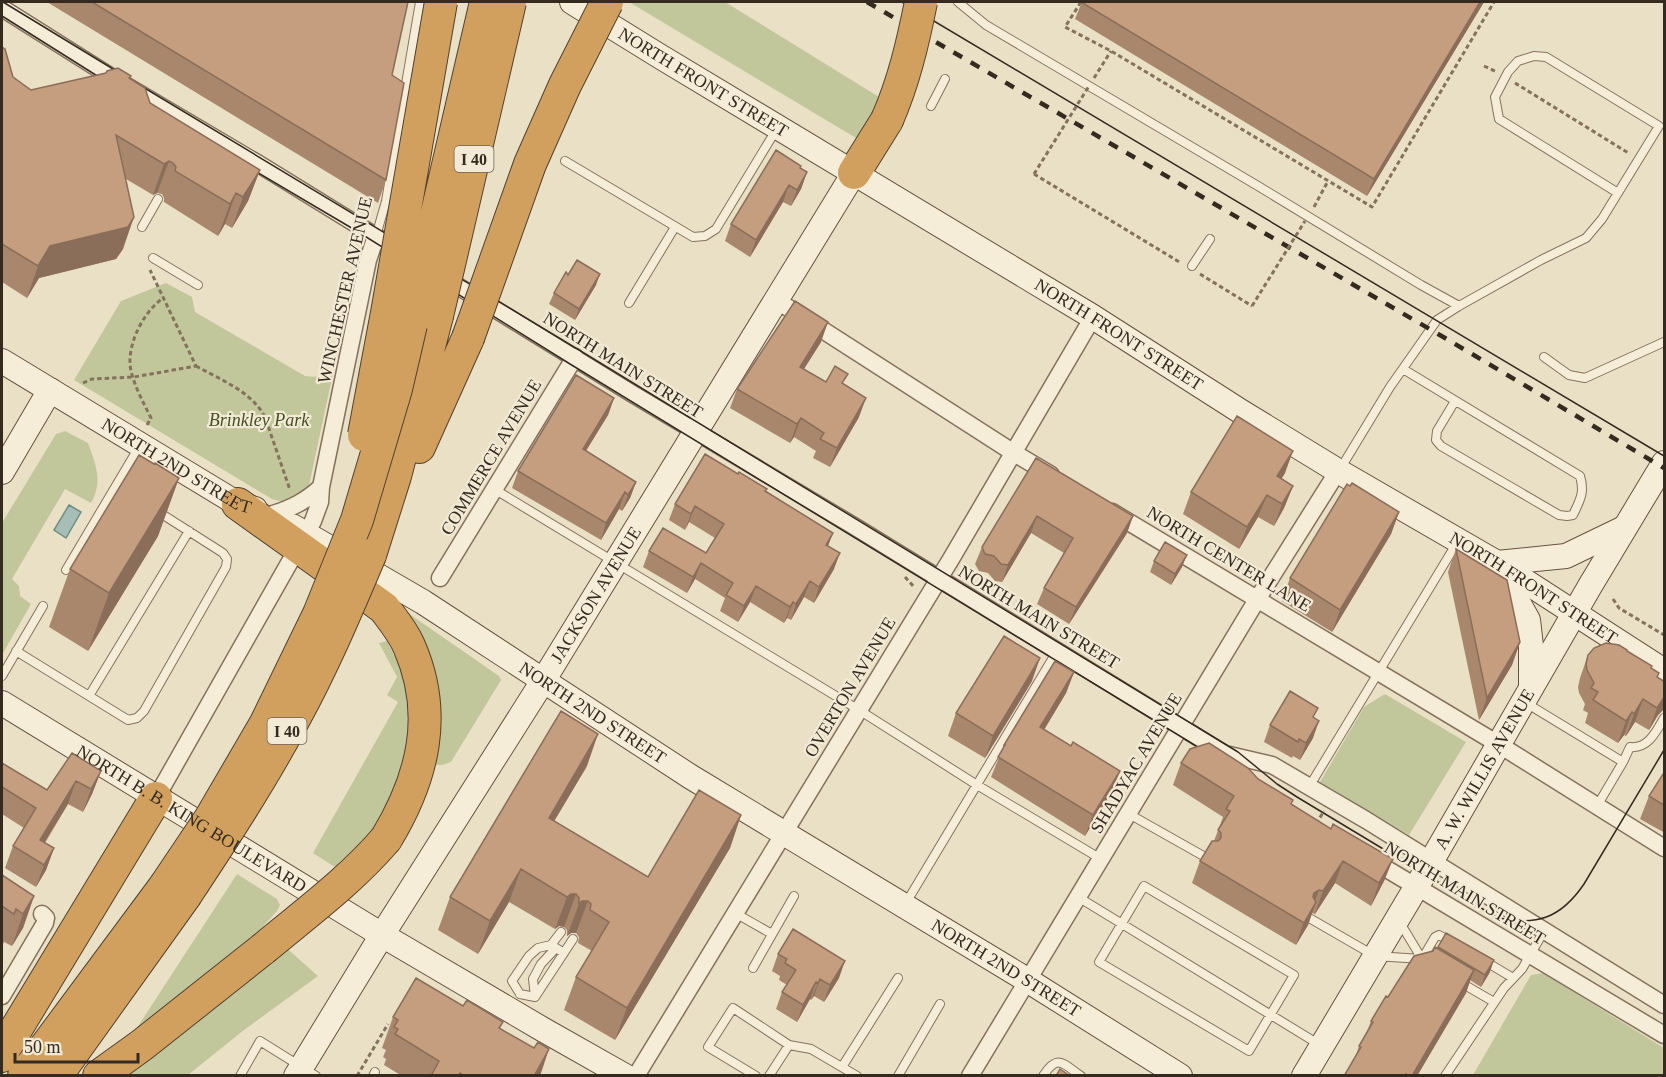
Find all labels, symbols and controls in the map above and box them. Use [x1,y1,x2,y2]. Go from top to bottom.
street label: NORTH FRONT STREET [615,23,792,141]
road number: I 40 [454,146,494,172]
street label: WINCHESTER AVENUE [314,195,376,385]
street label: NORTH FRONT STREET [1031,274,1207,395]
street label: NORTH MAIN STREET [540,308,706,422]
street label: COMMERCE AVENUE [437,375,545,539]
park label: Brinkley Park [209,410,310,430]
street label: NORTH 2ND STREET [98,414,254,517]
street label: NORTH CENTER LANE [1143,502,1315,616]
street label: JACKSON AVENUE [546,523,645,667]
street label: NORTH FRONT STREET [1446,528,1621,648]
street label: NORTH MAIN STREET [955,561,1123,673]
street label: OVERTON AVENUE [800,613,900,761]
street label: NORTH 2ND STREET [516,658,670,768]
street label: A. W. WILLIS AVENUE [1430,685,1539,853]
street label: SHADYAC AVENUE [1086,689,1186,837]
road number: I 40 [268,718,306,744]
street label: NORTH B. B. KING BOULEVARD [73,741,310,896]
street label: NORTH MAIN STREET [1381,837,1549,949]
street label: NORTH 2ND STREET [928,915,1084,1021]
scale bar [15,1026,138,1064]
text: 50 m [24,1037,61,1057]

